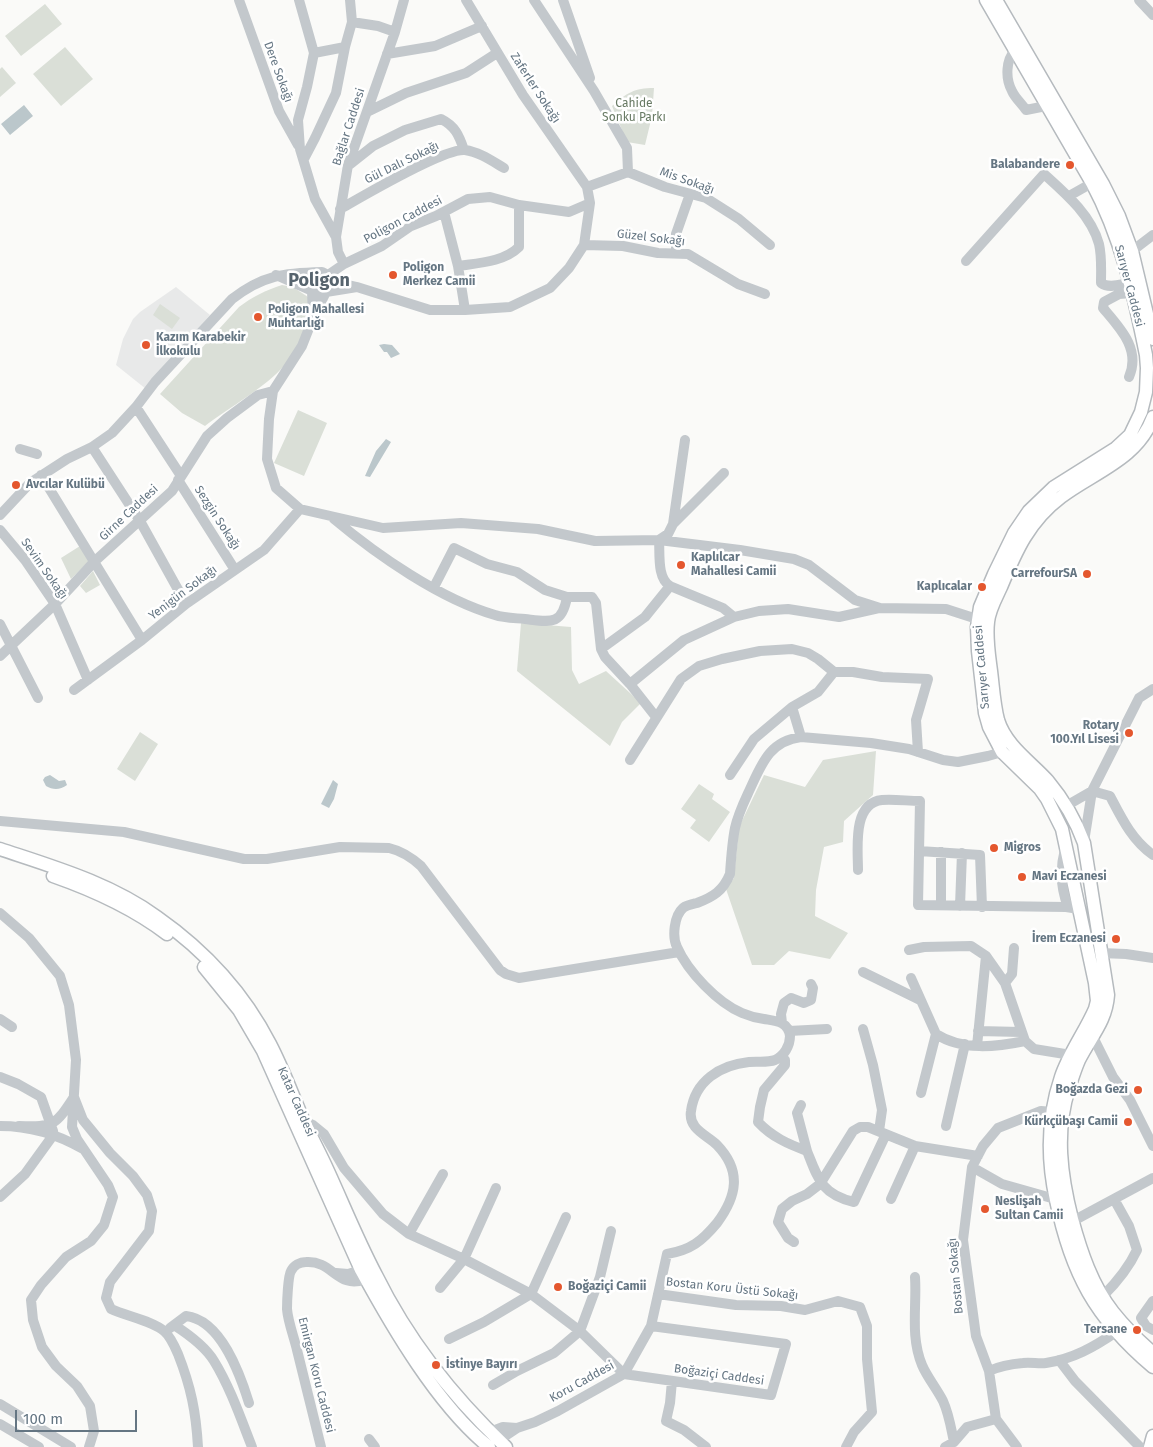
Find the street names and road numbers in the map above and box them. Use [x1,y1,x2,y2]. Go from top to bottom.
street label: Dere Sokağı [260,40,296,104]
street label: Zaferler Sokağı [507,50,563,126]
street label: Bağlar Caddesi [330,86,368,168]
street label: Gül Dalı Sokağı [362,139,442,187]
street label: Mis Sokağı [658,164,716,198]
street label: Poligon Caddesi [361,193,445,247]
street label: Güzel Sokağı [616,227,686,249]
street label: Sarıyer Caddesi [1111,243,1147,329]
street label: Girne Caddesi [97,482,161,544]
street label: Sezgin Sokağı [191,483,243,553]
street label: Sevim Sokağı [18,536,70,602]
street label: Yenigün Sokağı [146,563,220,623]
street label: Sarıyer Caddesi [971,624,993,710]
street label: Katar Caddesi [274,1065,318,1139]
street label: Bostan Sokağı [945,1237,967,1315]
street label: Bostan Koru Üstü Sokağı [665,1275,799,1303]
street label: Emirgan Koru Caddesi [295,1316,337,1434]
street label: Koru Caddesi [547,1358,617,1406]
street label: Boğaziçi Caddesi [673,1362,765,1388]

